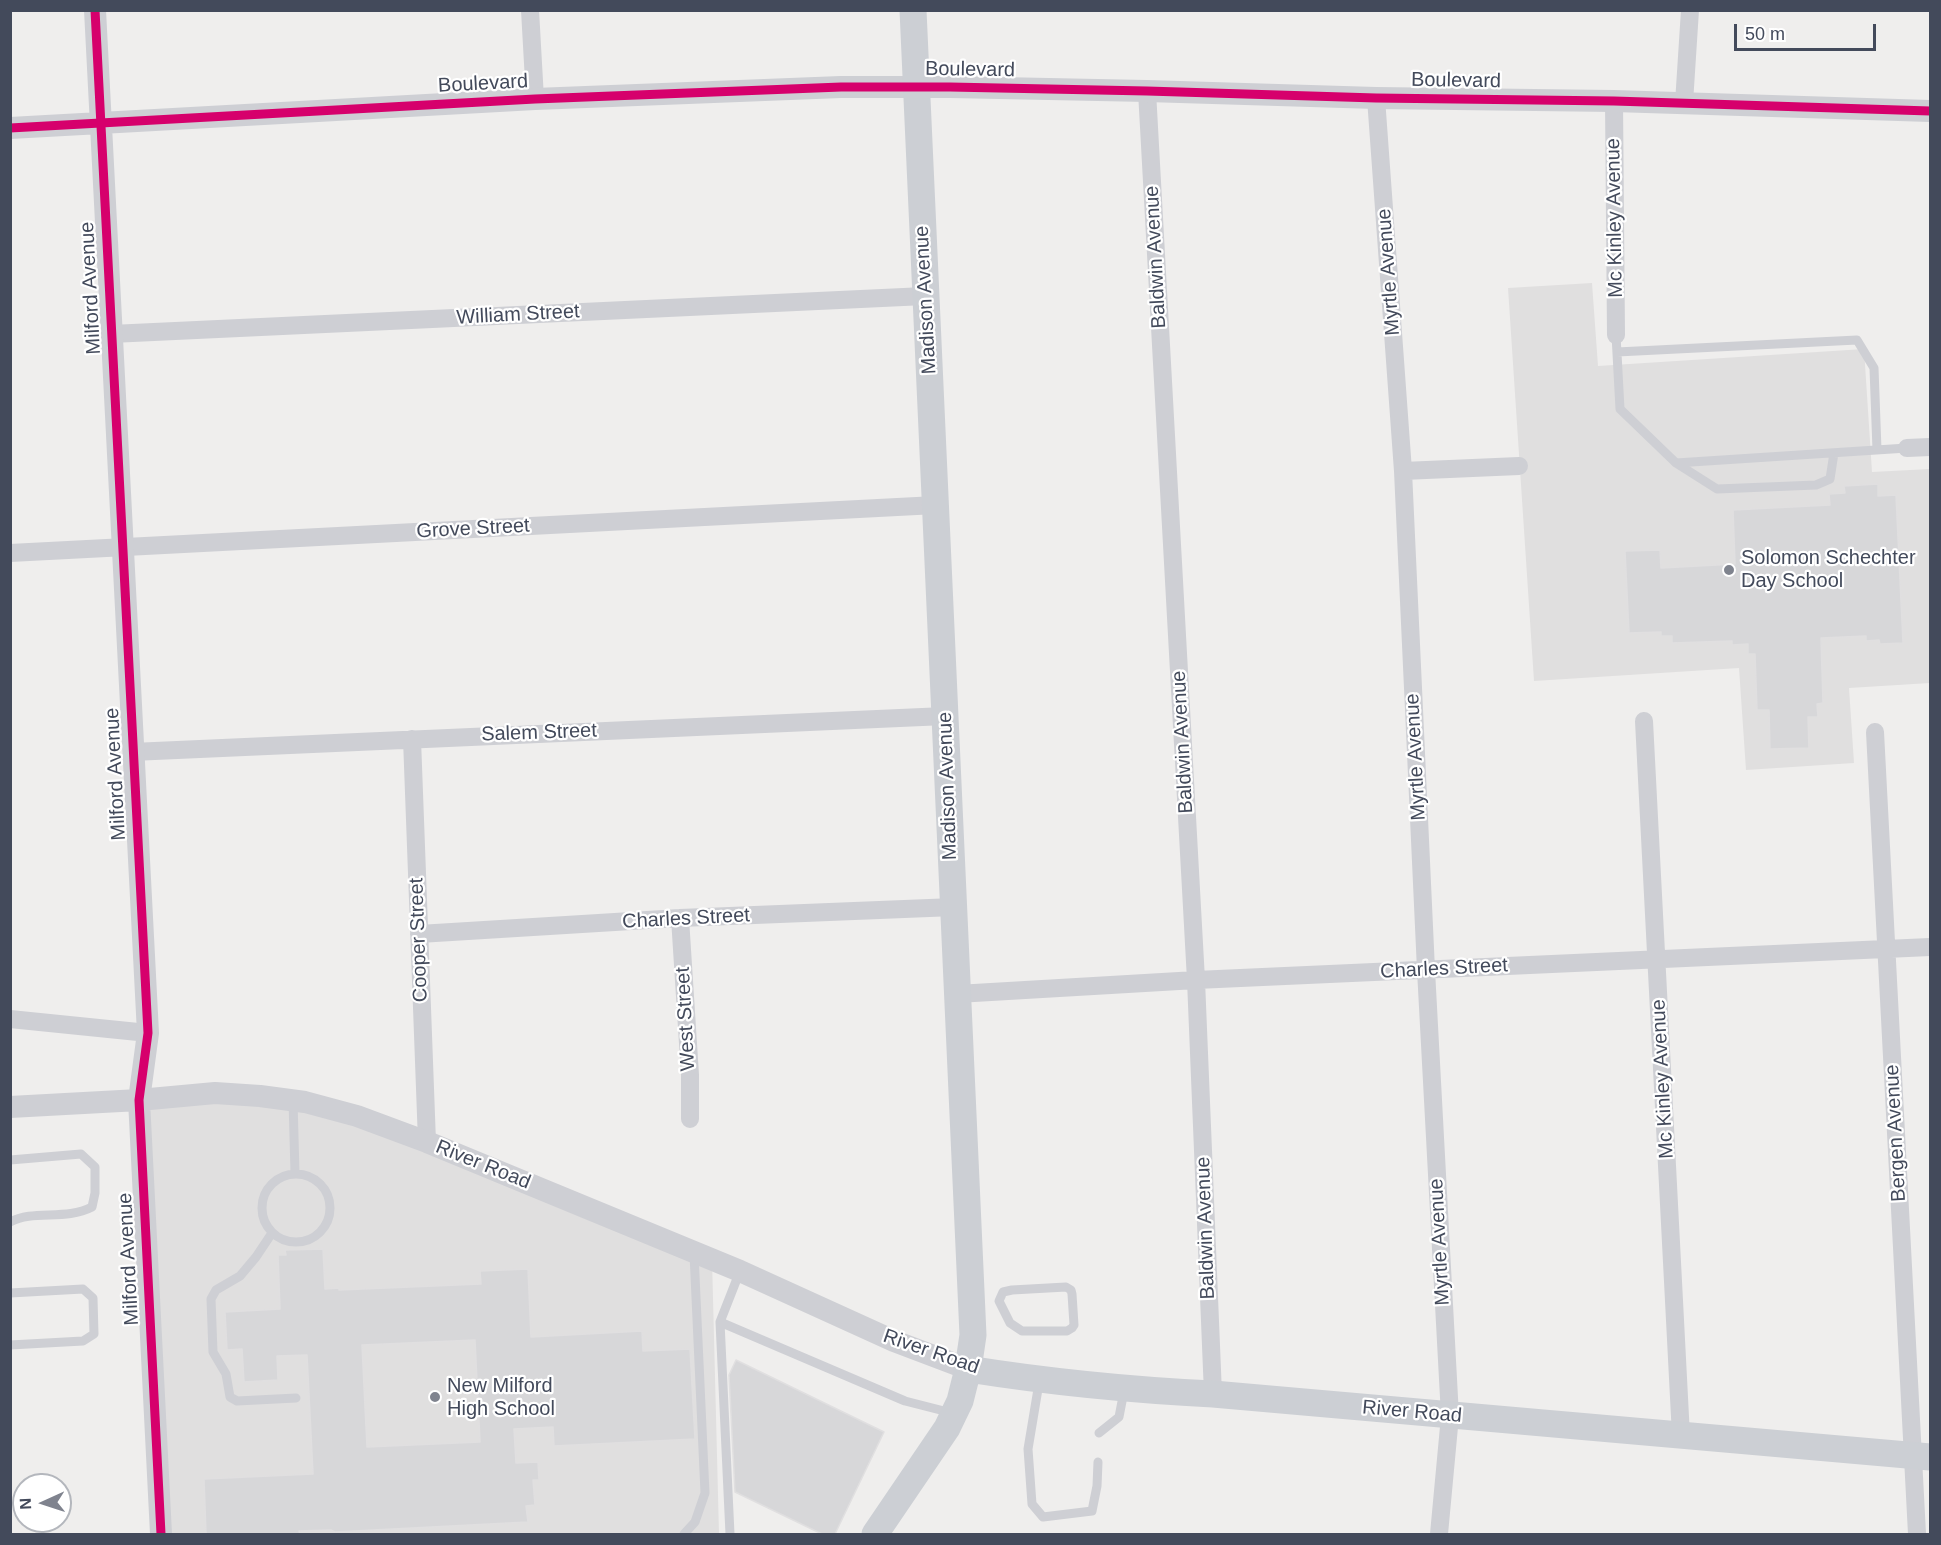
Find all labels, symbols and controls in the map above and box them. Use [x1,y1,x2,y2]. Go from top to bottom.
scale bar [1737,12,1880,50]
text: 50 m [1745,24,1785,44]
street label: Boulevard [925,57,1015,83]
street label: Boulevard [1411,68,1501,94]
street label: Boulevard [437,70,529,98]
street label: Mc Kinley Avenue [1602,138,1628,298]
street label: Baldwin Avenue [1140,185,1172,329]
street label: Myrtle Avenue [1373,208,1405,336]
street label: Milford Avenue [76,221,106,355]
street label: Madison Avenue [910,225,942,375]
street label: William Street [456,300,580,330]
street label: Grove Street [416,514,530,544]
place label: Solomon Schechter Day School [1741,546,1916,593]
marker: Solomon Schechter Day School [1722,563,1736,577]
street label: Baldwin Avenue [1167,670,1199,814]
street label: Myrtle Avenue [1401,693,1431,821]
street label: Milford Avenue [101,707,131,841]
street label: Madison Avenue [933,711,963,861]
street label: Salem Street [481,719,597,747]
street label: Cooper Street [405,877,433,1003]
street label: Charles Street [622,904,750,934]
street label: Charles Street [1380,954,1508,984]
street label: West Street [671,966,701,1072]
street label: Mc Kinley Avenue [1647,999,1679,1159]
street label: Bergen Avenue [1880,1064,1912,1202]
street label: River Road [432,1135,534,1195]
street label: Baldwin Avenue [1192,1156,1220,1300]
street label: Myrtle Avenue [1425,1178,1455,1306]
street label: Milford Avenue [114,1192,144,1326]
street label: River Road [880,1324,982,1380]
place label: New Milford High School [447,1374,555,1421]
marker: New Milford High School [428,1390,442,1404]
street label: River Road [1361,1396,1463,1428]
north arrow [12,1473,72,1533]
text: N [17,1498,34,1510]

